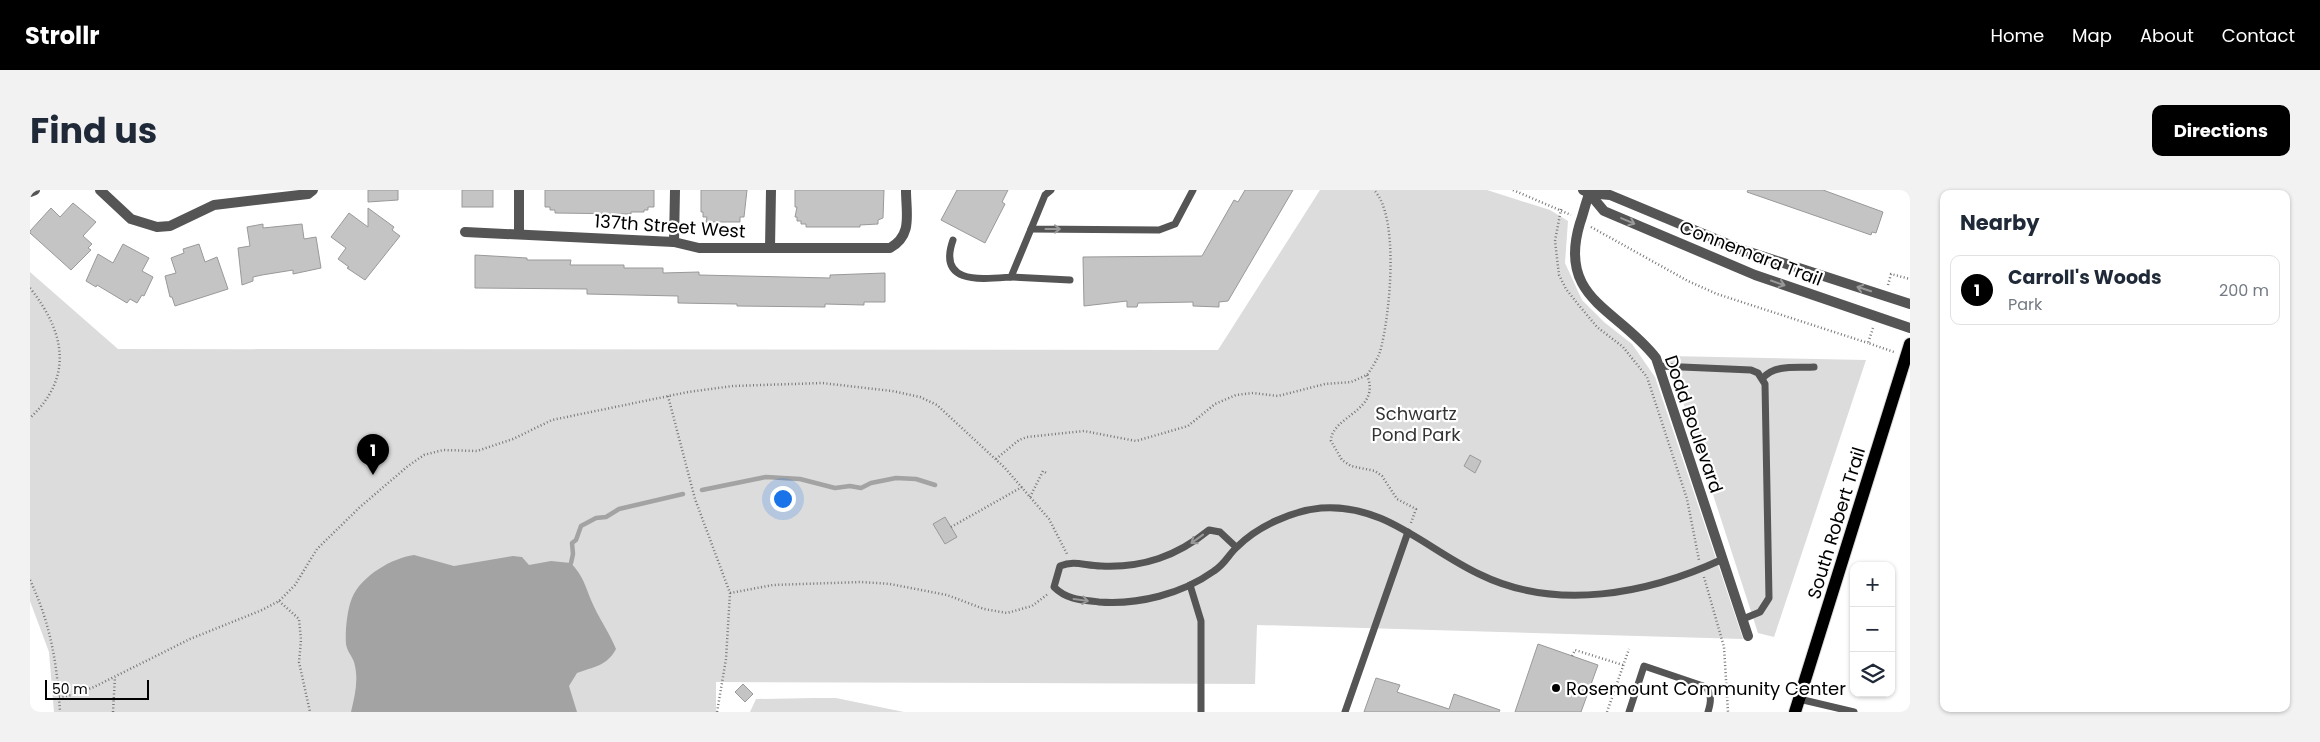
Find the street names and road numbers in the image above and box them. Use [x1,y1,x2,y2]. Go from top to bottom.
street label: 137th Street West [594,208,746,244]
street label: Connemara Trail [1676,214,1826,292]
street label: Dodd Boulevard [1659,352,1729,496]
street label: South Robert Trail [1801,444,1871,602]

